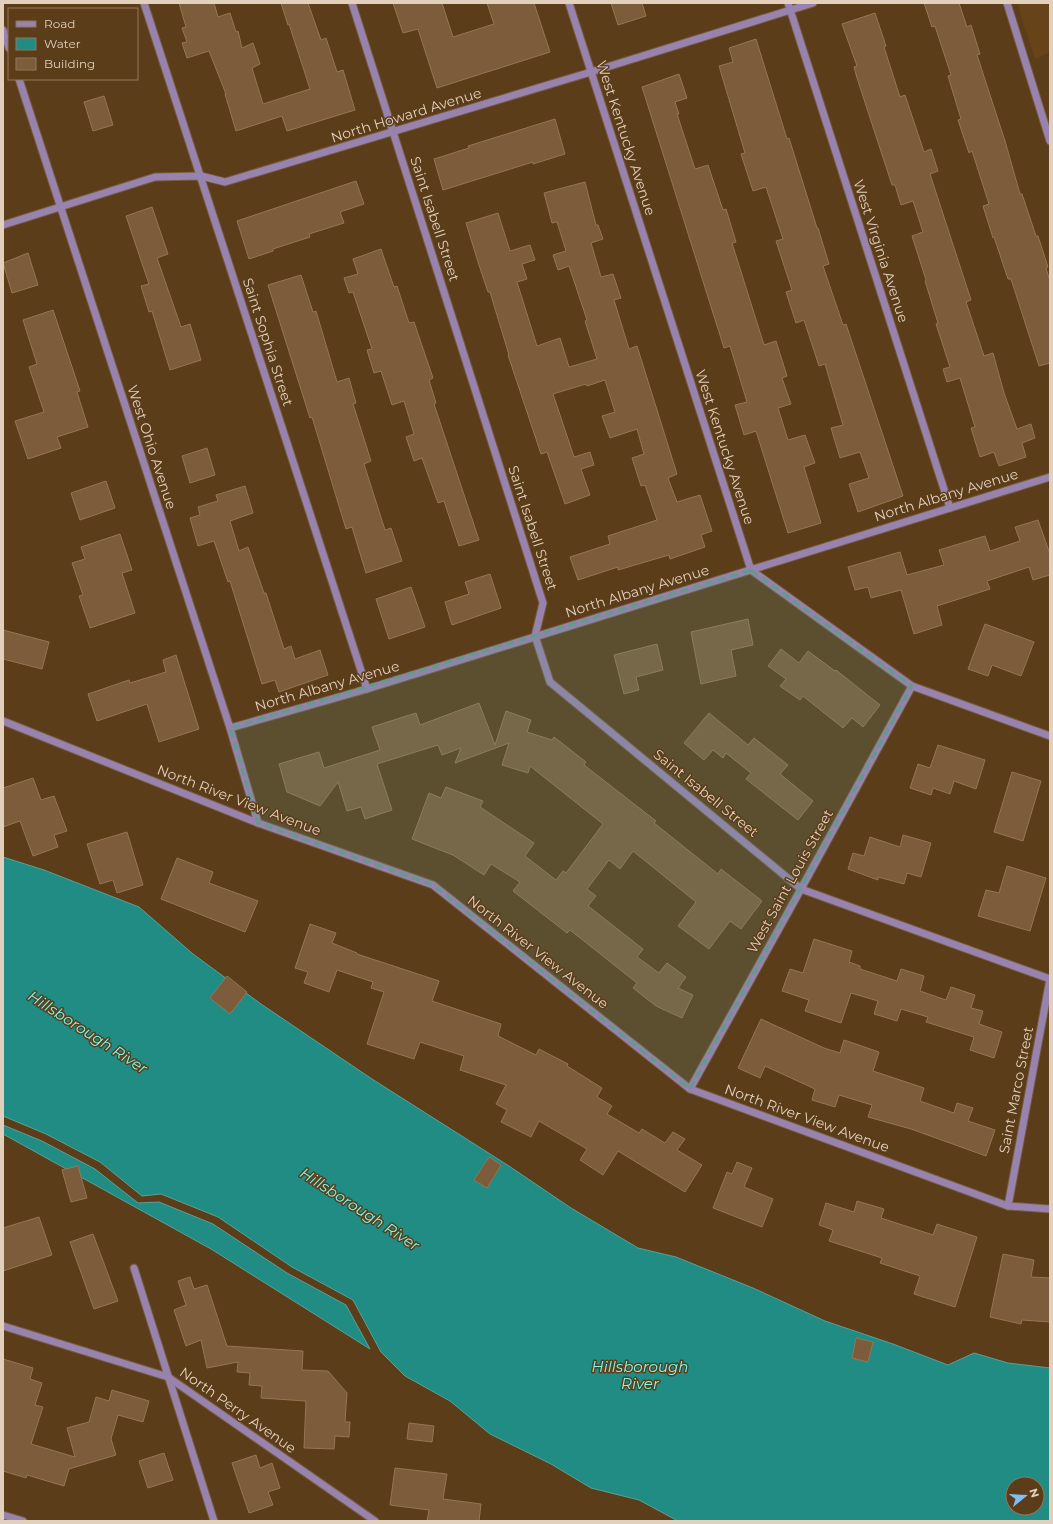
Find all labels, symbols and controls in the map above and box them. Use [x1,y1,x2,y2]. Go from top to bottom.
legend [8,8,138,80]
text: Road [44,16,75,31]
text: Water [44,36,81,51]
text: Building [44,56,95,71]
street label: West Kentucky Avenue [592,58,660,218]
street label: North Howard Avenue [329,84,483,146]
street label: Saint Isabell Street [406,154,464,284]
street label: West Virginia Avenue [849,177,913,325]
street label: Saint Sophia Street [239,276,297,409]
street label: West Kentucky Avenue [691,367,759,527]
street label: West Ohio Avenue [123,383,181,511]
street label: Saint Isabell Street [504,463,562,593]
street label: North Albany Avenue [872,465,1020,525]
street label: North Albany Avenue [563,561,711,621]
street label: North Albany Avenue [253,657,401,715]
street label: Saint Isabell Street [650,745,763,841]
street label: North River View Avenue [154,760,324,840]
street label: West Saint Louis Street [743,806,837,956]
street label: North River View Avenue [464,891,612,1013]
water label: Hillsborough River [25,986,152,1078]
street label: Saint Marco Street [995,1025,1037,1155]
street label: North River View Avenue [722,1080,892,1156]
water label: Hillsborough River [297,1163,424,1255]
water label: Hillsborough River [592,1357,688,1393]
street label: North Perry Avenue [176,1363,300,1457]
north arrow [1005,1476,1045,1516]
text: N [1026,1487,1043,1499]

